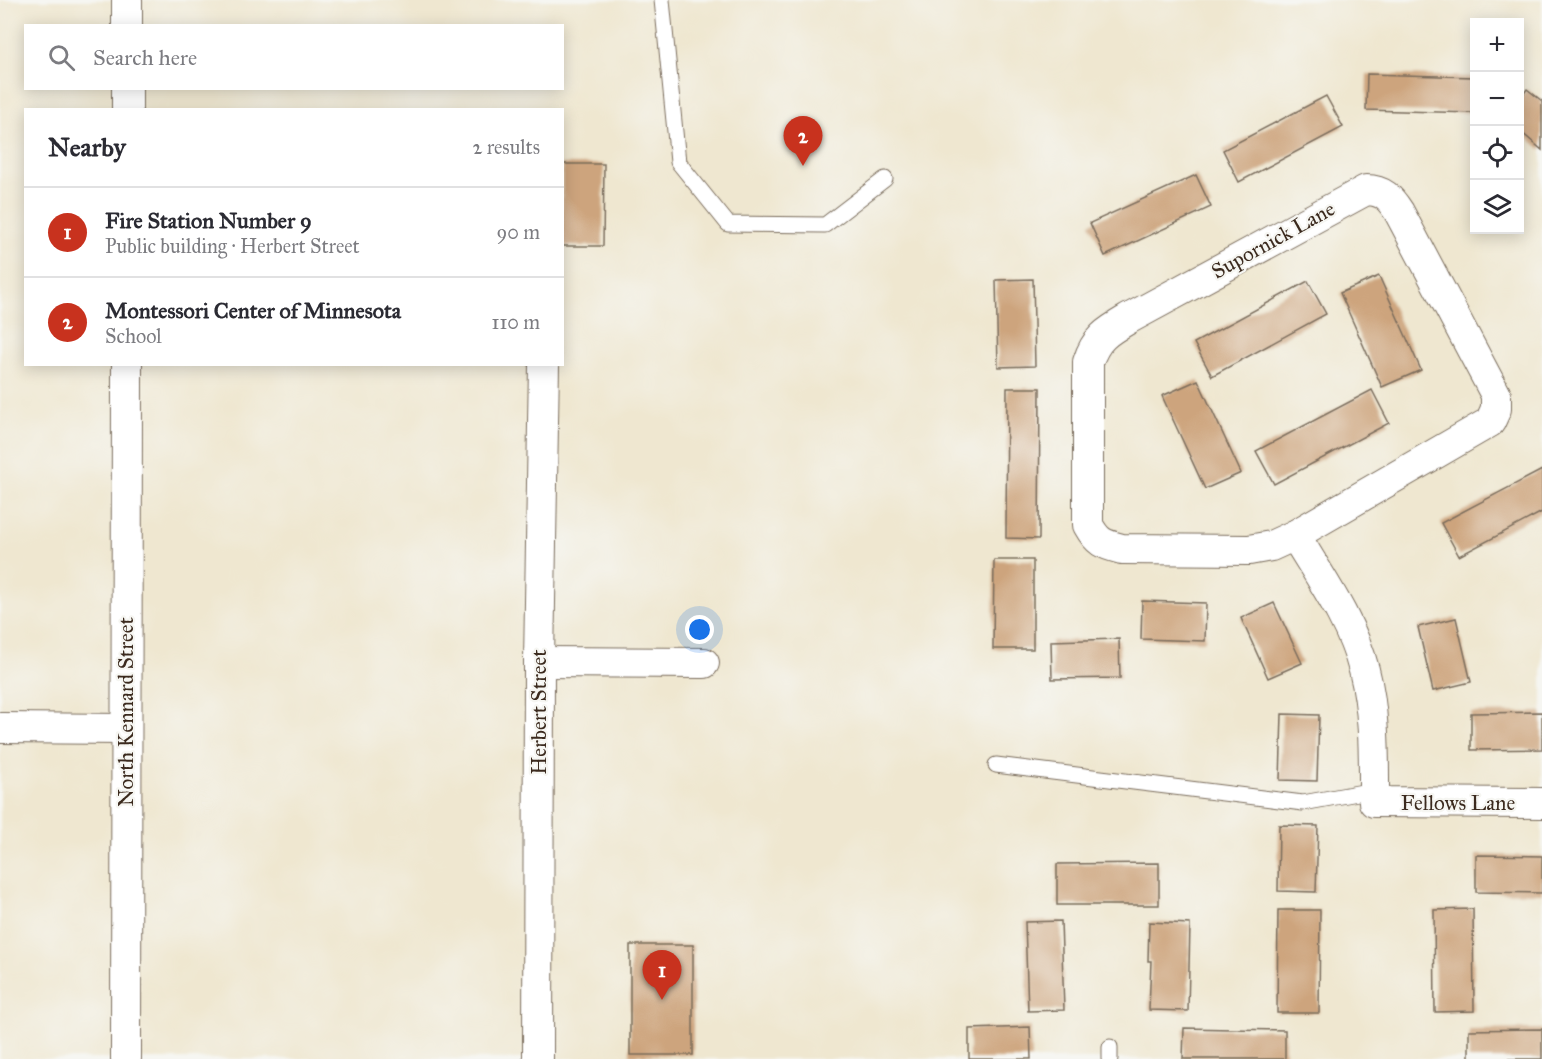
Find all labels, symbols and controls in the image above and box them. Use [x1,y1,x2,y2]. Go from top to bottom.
map controls [1470,18,1524,234]
button: + [1470,18,1524,72]
search box [24,24,564,90]
icon: search [45,41,78,74]
text: Search here [93,44,197,71]
button: − [1470,72,1524,126]
pin: 2 [784,116,822,166]
button: locate [1470,126,1524,180]
text: Nearby [48,131,126,163]
text: 2 results [472,135,540,159]
button: layers [1470,180,1524,234]
street label: Supornick Lane [1207,195,1339,285]
text: Fire Station Number 9 [105,207,312,234]
text: 1 [64,220,71,244]
text: 90 m [497,220,540,244]
text: Public building · Herbert Street [105,234,360,258]
text: Montessori Center of Minnesota [105,297,401,324]
text: 2 [63,310,72,334]
text: 110 m [492,310,540,334]
text: School [105,324,162,348]
your location [685,615,714,644]
street label: North Kennard Street [113,617,139,807]
street label: Herbert Street [526,649,552,775]
street label: Fellows Lane [1401,790,1515,816]
pin: 1 [642,950,682,1000]

